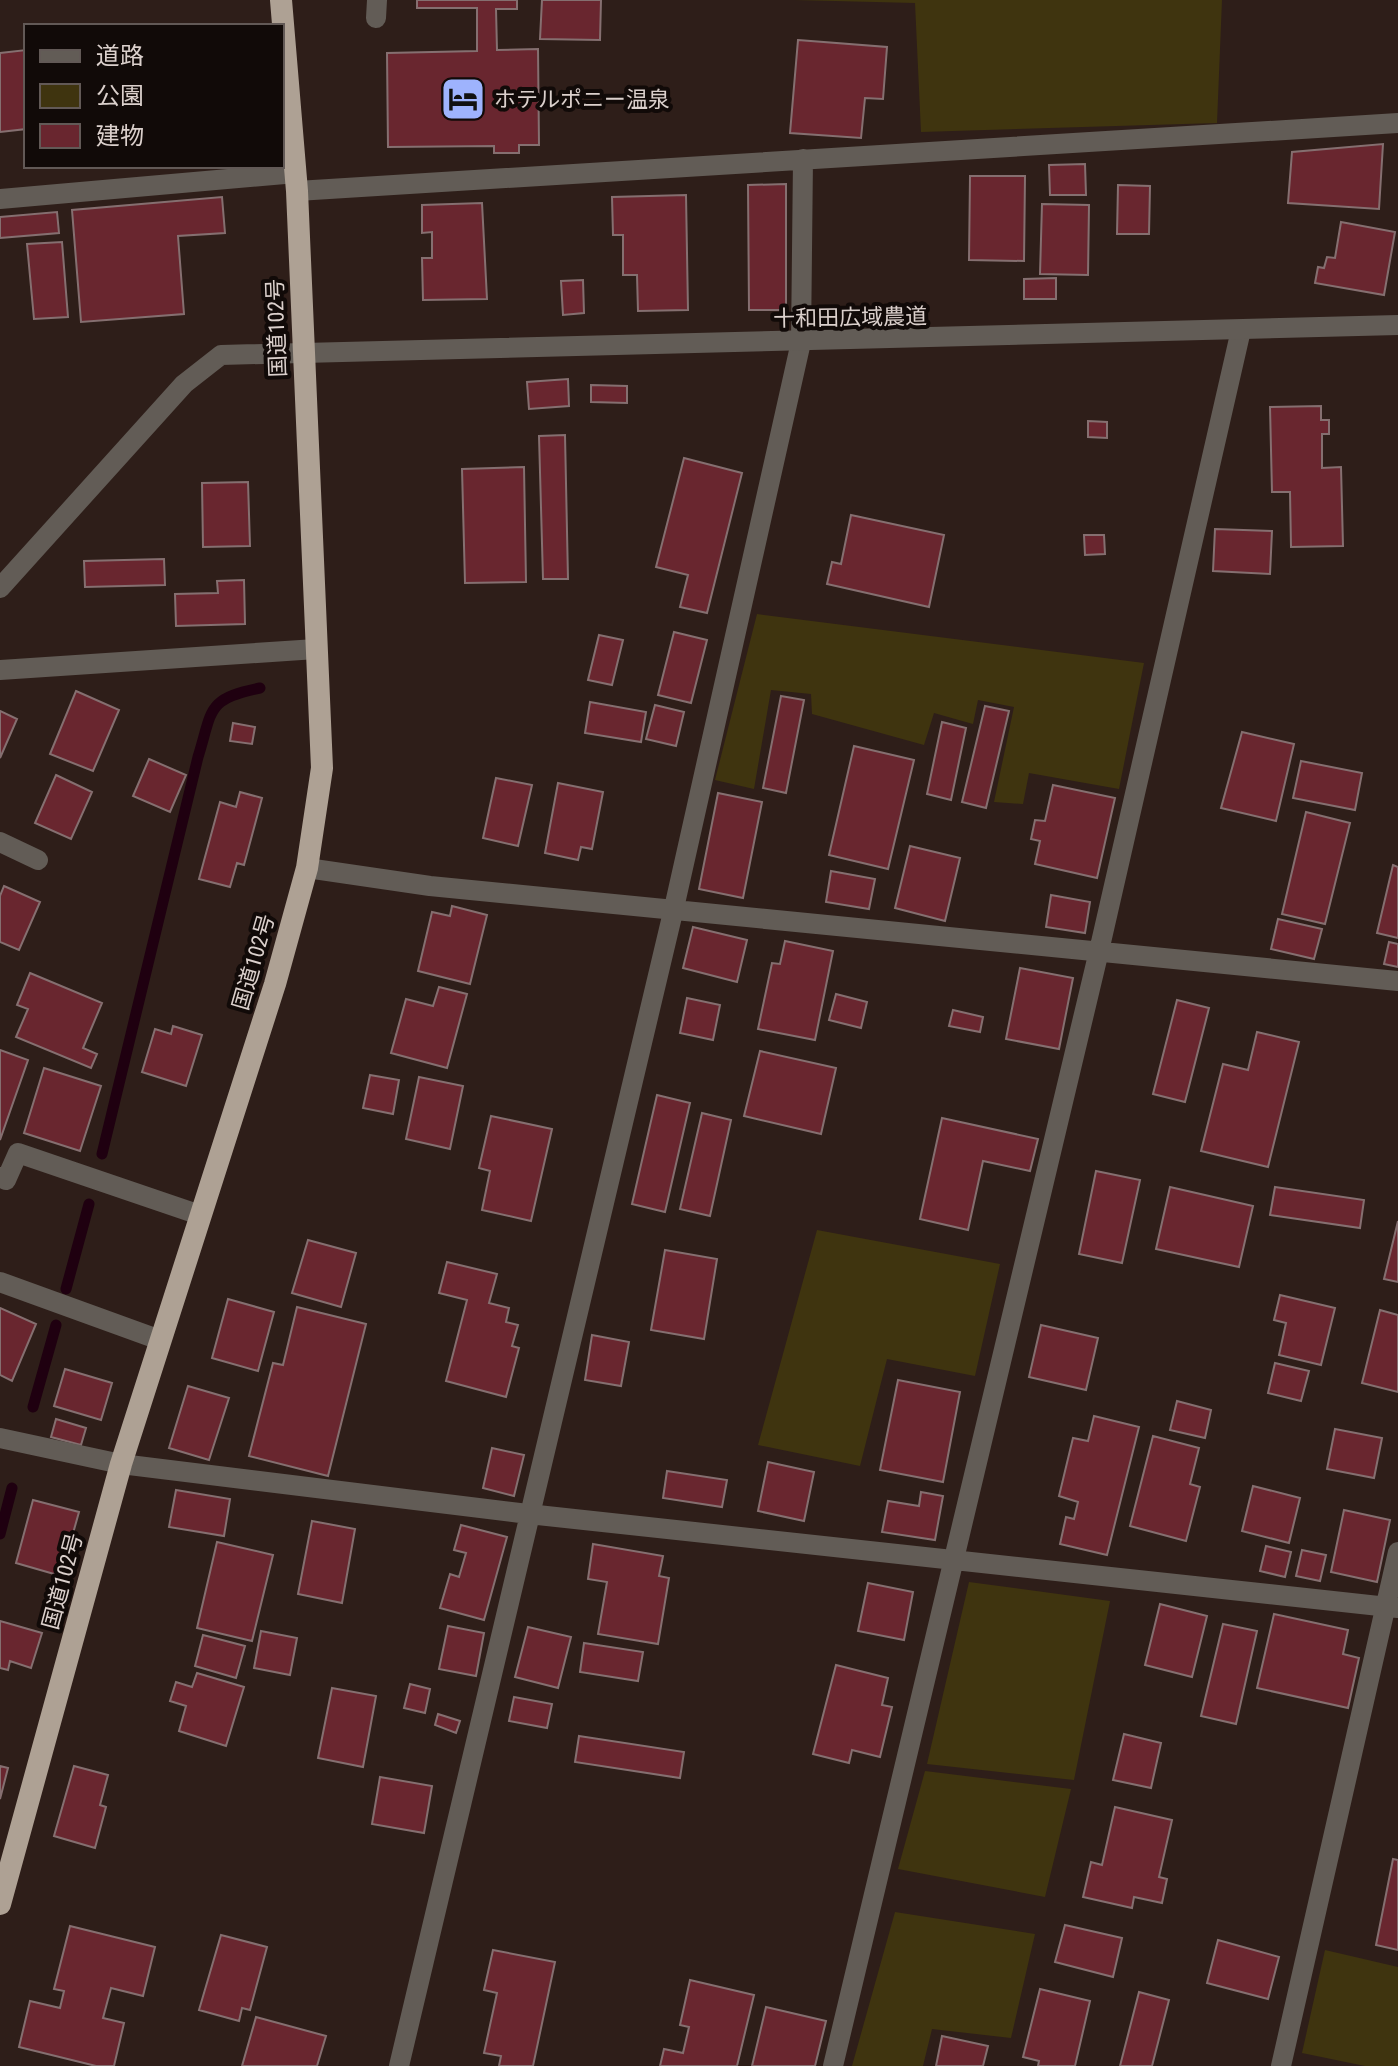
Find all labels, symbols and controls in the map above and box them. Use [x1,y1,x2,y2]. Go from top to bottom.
legend [24,24,284,168]
text: 道路 [96,42,144,70]
hotel icon: ホテルポニー温泉 [439,75,487,123]
text: 公園 [96,82,144,110]
place label: ホテルポニー温泉 [494,87,670,112]
text: 建物 [96,122,144,150]
street label: 国道102号 [262,278,291,378]
street label: 十和田広域農道 [773,304,927,331]
street label: 国道102号 [228,911,279,1013]
street label: 国道102号 [38,1530,87,1632]

